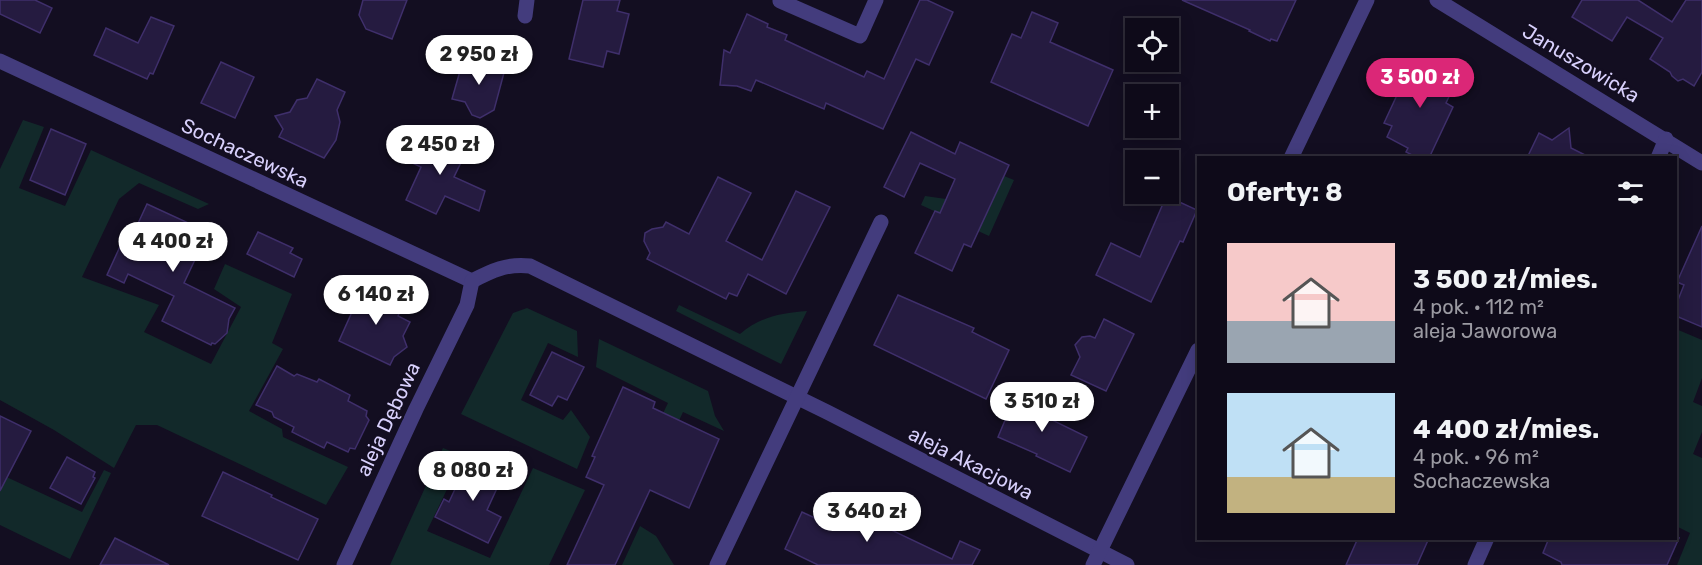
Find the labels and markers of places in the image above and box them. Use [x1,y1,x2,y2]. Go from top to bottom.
pin: 2 950 zł [417,35,541,86]
pin: 3 500 zł [1358,58,1482,109]
pin: 2 450 zł [378,125,502,176]
pin: 4 400 zł [111,222,235,273]
pin: 6 140 zł [314,275,438,326]
pin: 3 510 zł [980,382,1104,433]
pin: 8 080 zł [411,451,535,502]
pin: 3 640 zł [805,492,929,543]

